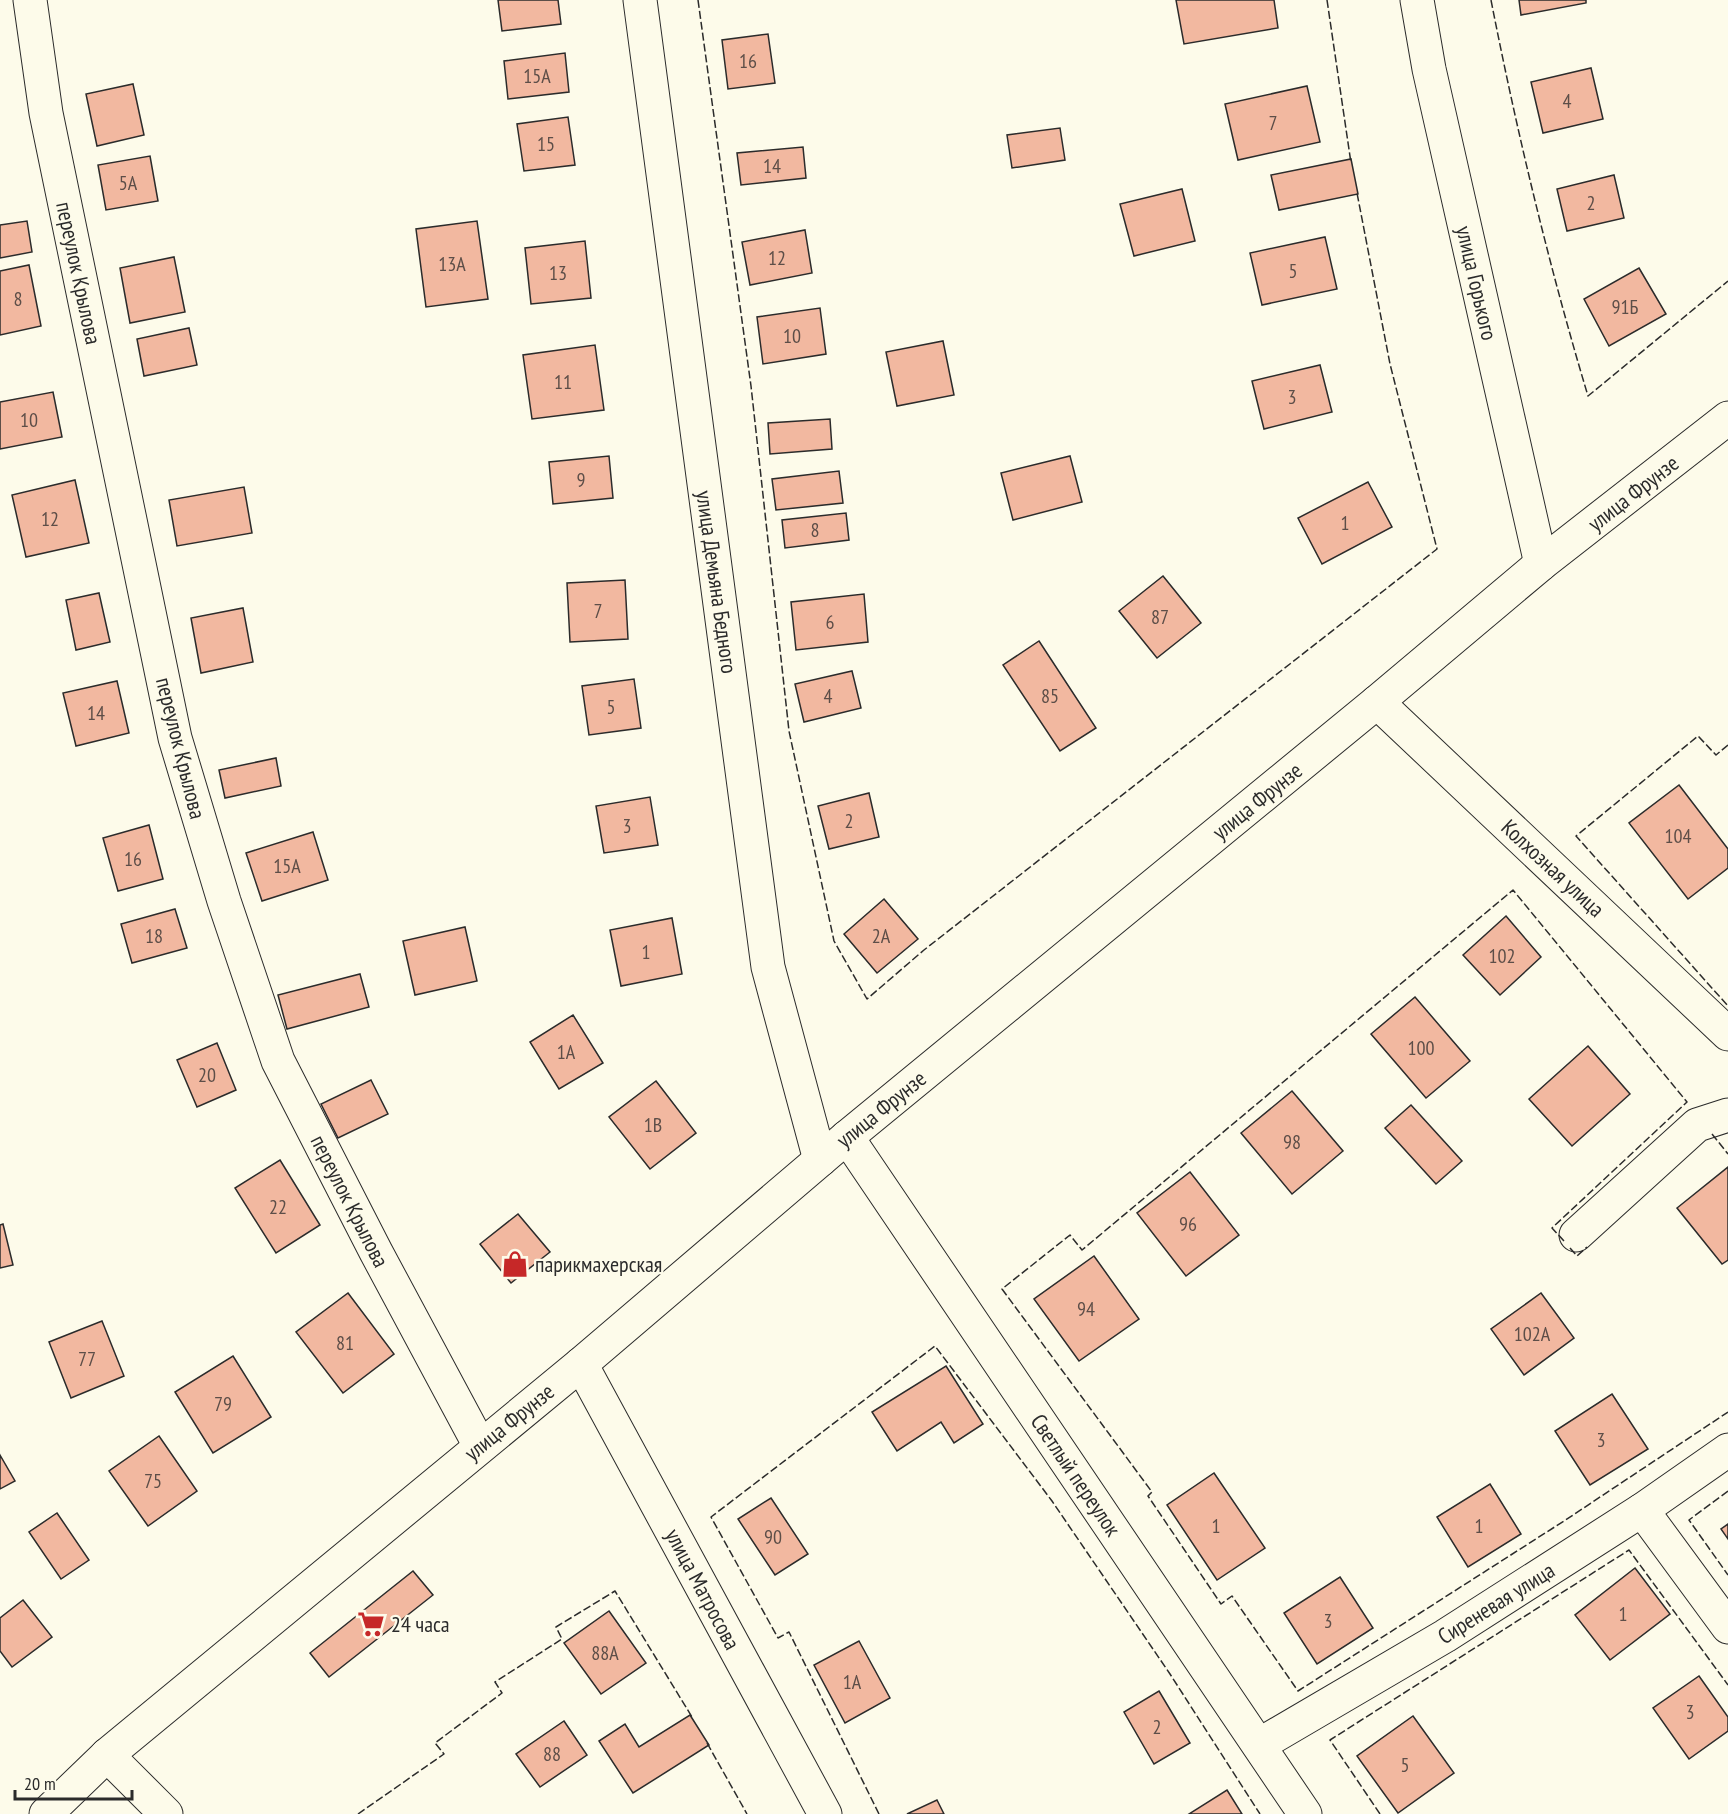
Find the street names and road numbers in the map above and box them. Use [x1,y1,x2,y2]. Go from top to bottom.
street label: переулок Крылова [50,199,108,347]
street label: улица Горького [1450,223,1504,343]
street label: улица Фрунзе [1582,449,1684,537]
street label: улица Демьяна Бедного [690,489,744,675]
street label: переулок Крылова [150,674,212,822]
street label: улица Фрунзе [1206,756,1308,846]
street label: Колхозная улица [1496,813,1610,923]
street label: улица Фрунзе [830,1064,932,1154]
street label: переулок Крылова [305,1130,395,1272]
street label: улица Фрунзе [458,1377,560,1467]
street label: Светлый переулок [1025,1408,1127,1542]
street label: улица Матросова [659,1524,747,1654]
street label: Сиреневая улица [1432,1556,1560,1650]

